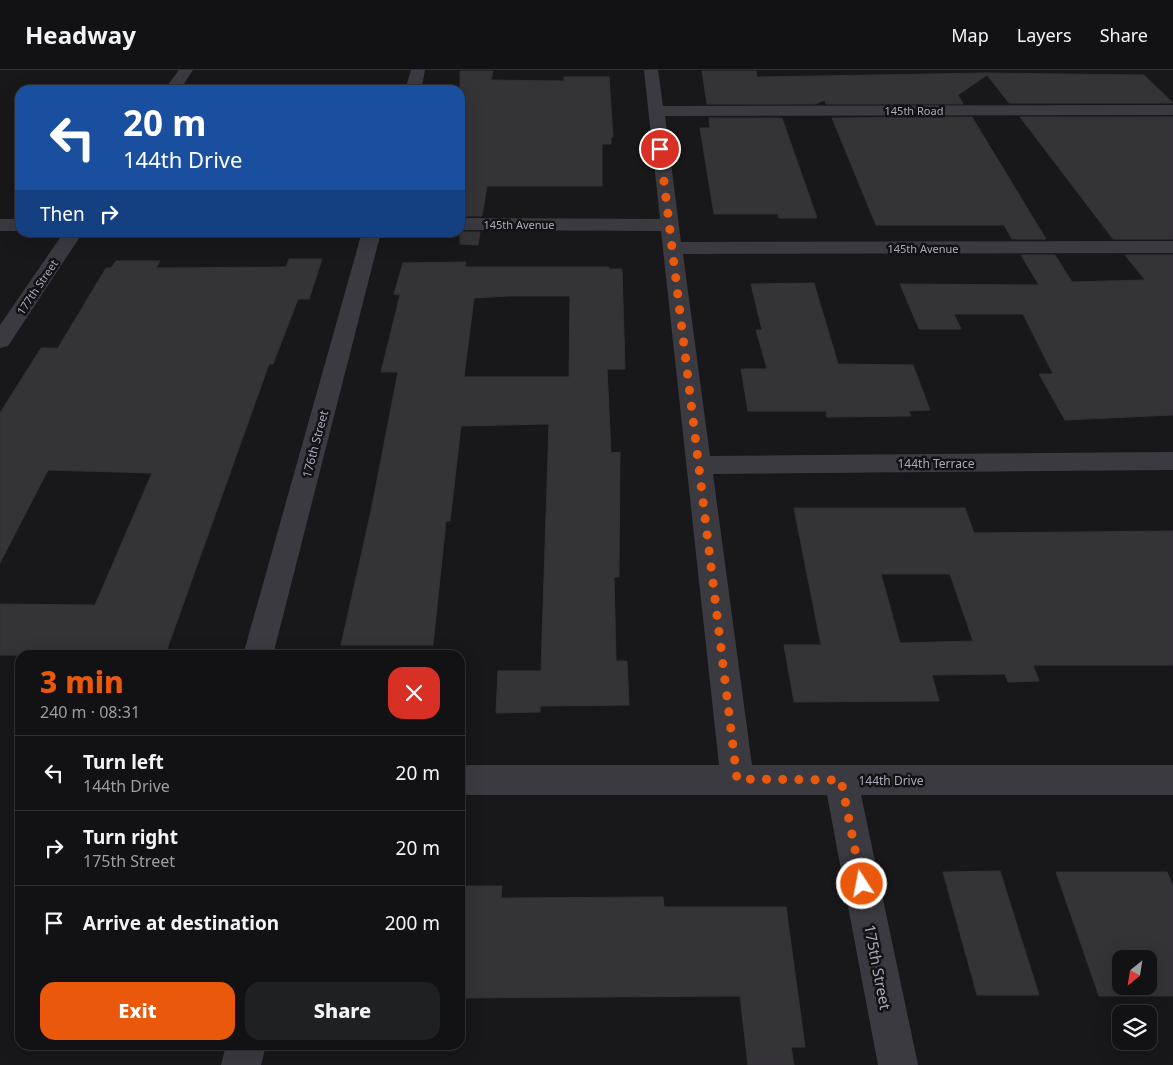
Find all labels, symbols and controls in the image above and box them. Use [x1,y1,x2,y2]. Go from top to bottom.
text: Headway [25,18,136,51]
text: Map [951,23,989,47]
text: Layers [1017,23,1072,47]
text: Share [1100,23,1148,47]
text: 20 m [123,99,206,146]
street label: 145th Road [885,103,943,118]
icon: left [40,105,105,170]
pin [639,128,681,170]
icon: arrive [646,135,674,163]
text: 144th Drive [123,144,242,174]
icon: right [95,200,123,228]
text: Then [40,201,85,227]
street label: 145th Avenue [483,217,555,232]
street label: 145th Avenue [887,241,959,256]
street label: 177th Street [13,257,61,317]
street label: 176th Street [298,408,332,480]
street label: 144th Terrace [898,455,975,472]
text: 3 min [40,661,124,702]
button: close [388,667,440,719]
text: 240 m · 08:31 [40,701,140,723]
text: Turn left [83,749,164,775]
icon: left [40,759,68,787]
text: 20 m [396,760,440,786]
street label: 144th Drive [858,772,924,789]
text: 144th Drive [83,775,170,797]
text: Turn right [83,824,178,850]
icon: right [40,834,68,862]
text: 20 m [396,835,440,861]
text: 175th Street [83,850,175,872]
position arrow [835,857,887,909]
icon: arrive [40,909,68,937]
text: Arrive at destination [83,910,279,936]
text: 200 m [385,910,440,936]
street label: 175th Street [860,923,896,1012]
north arrow [1112,950,1158,995]
map controls [1112,950,1157,1050]
button: Exit [40,982,235,1040]
button: Share [245,982,440,1040]
button: layers [1112,1005,1157,1050]

